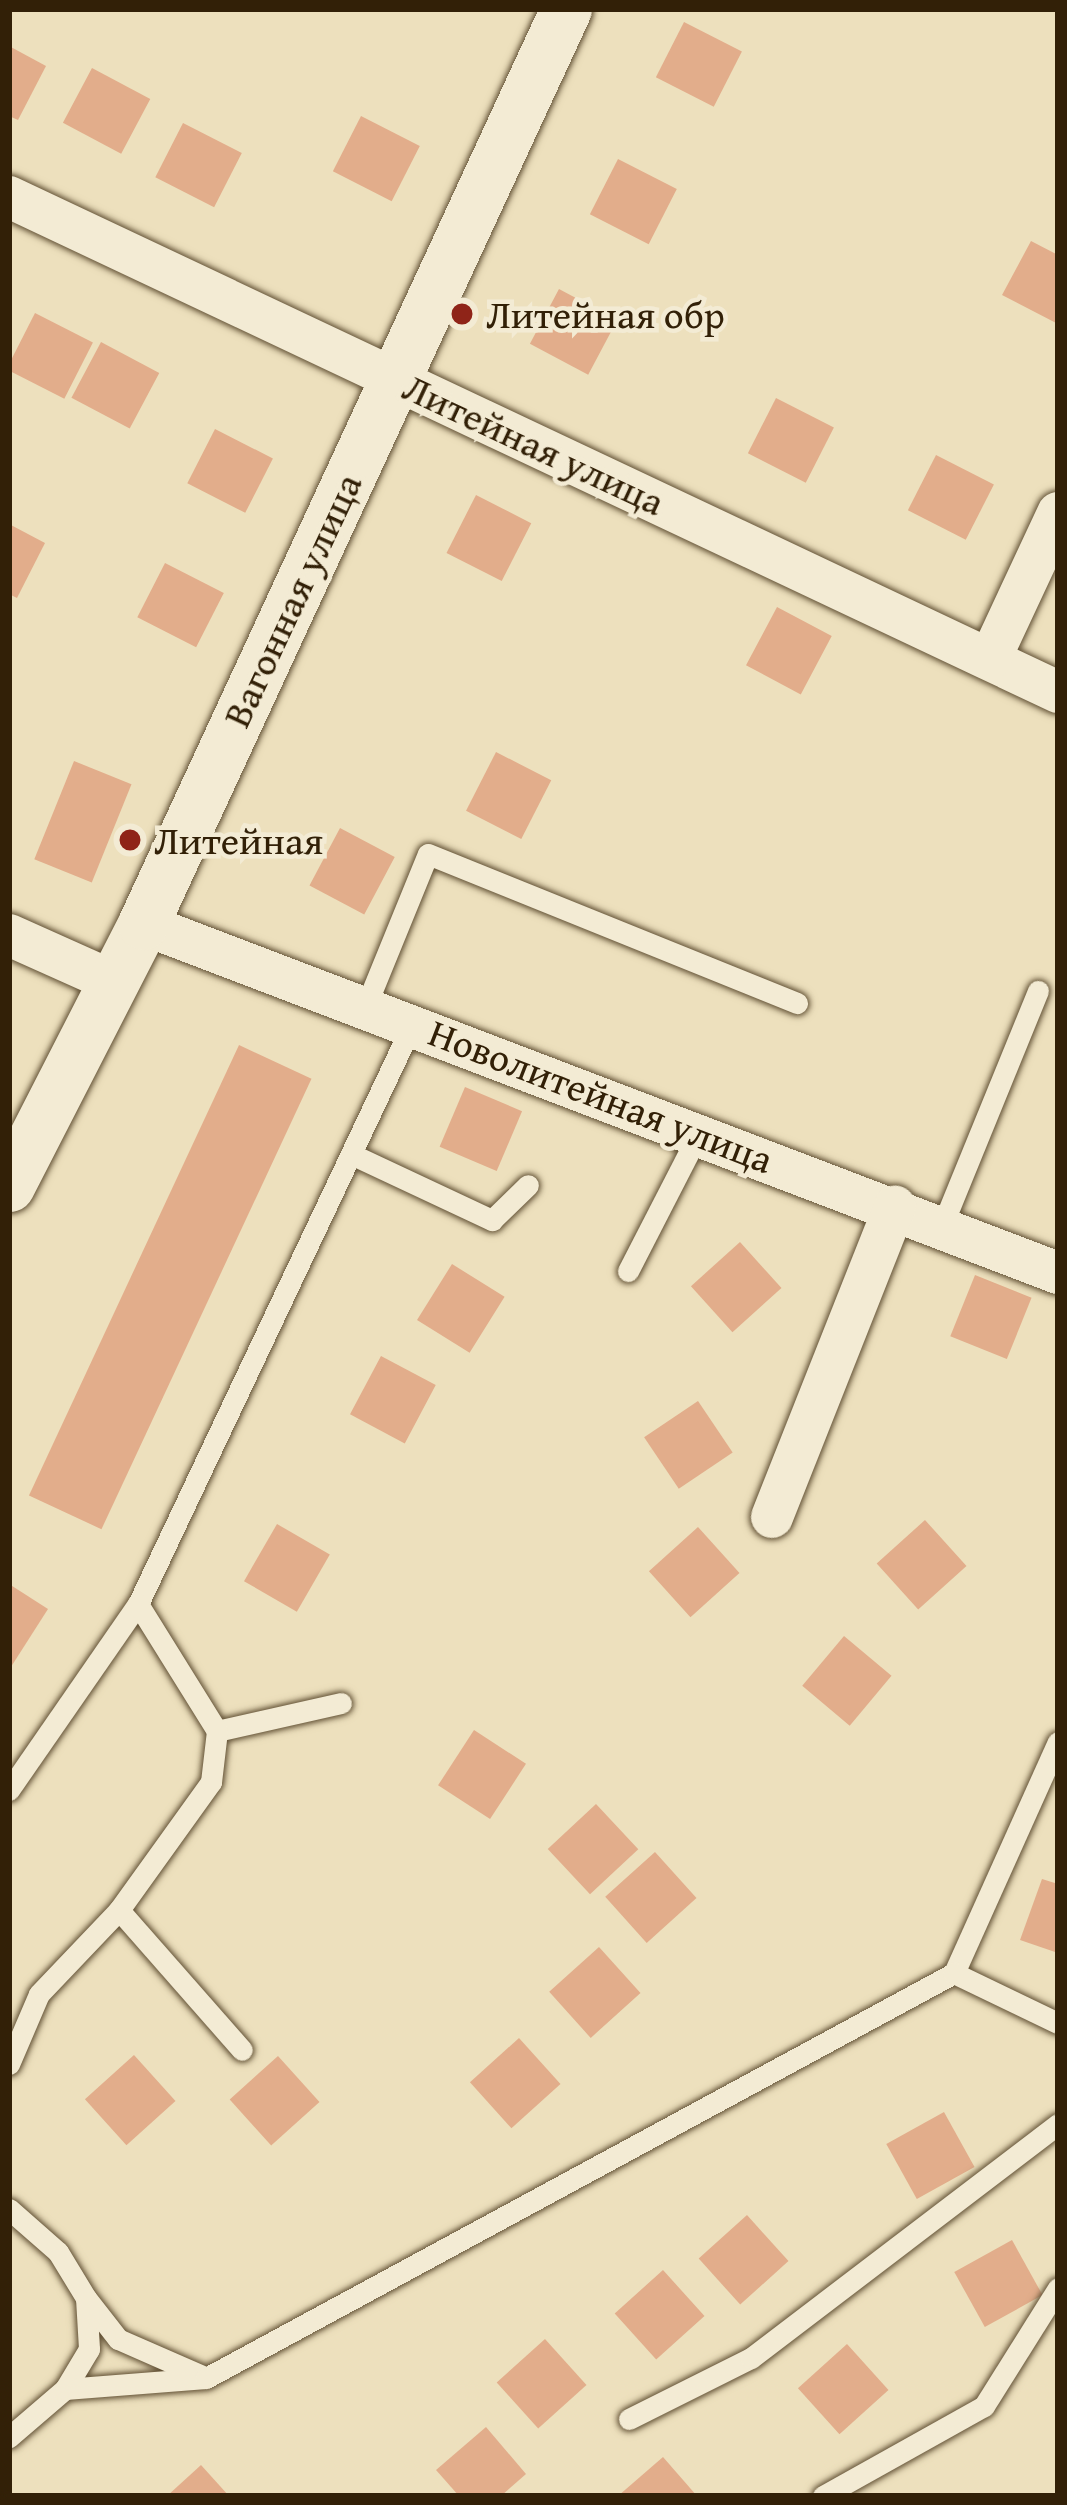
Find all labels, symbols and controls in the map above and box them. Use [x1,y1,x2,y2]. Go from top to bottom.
place label: Литейная обр [486,291,725,337]
marker: Литейная обр [449,301,475,327]
street label: Литейная улица [396,363,672,525]
street label: Вагонная улица [213,466,371,734]
place label: Литейная [154,817,323,863]
marker: Литейная [117,827,143,853]
street label: Новолитейная улица [422,1009,780,1183]

